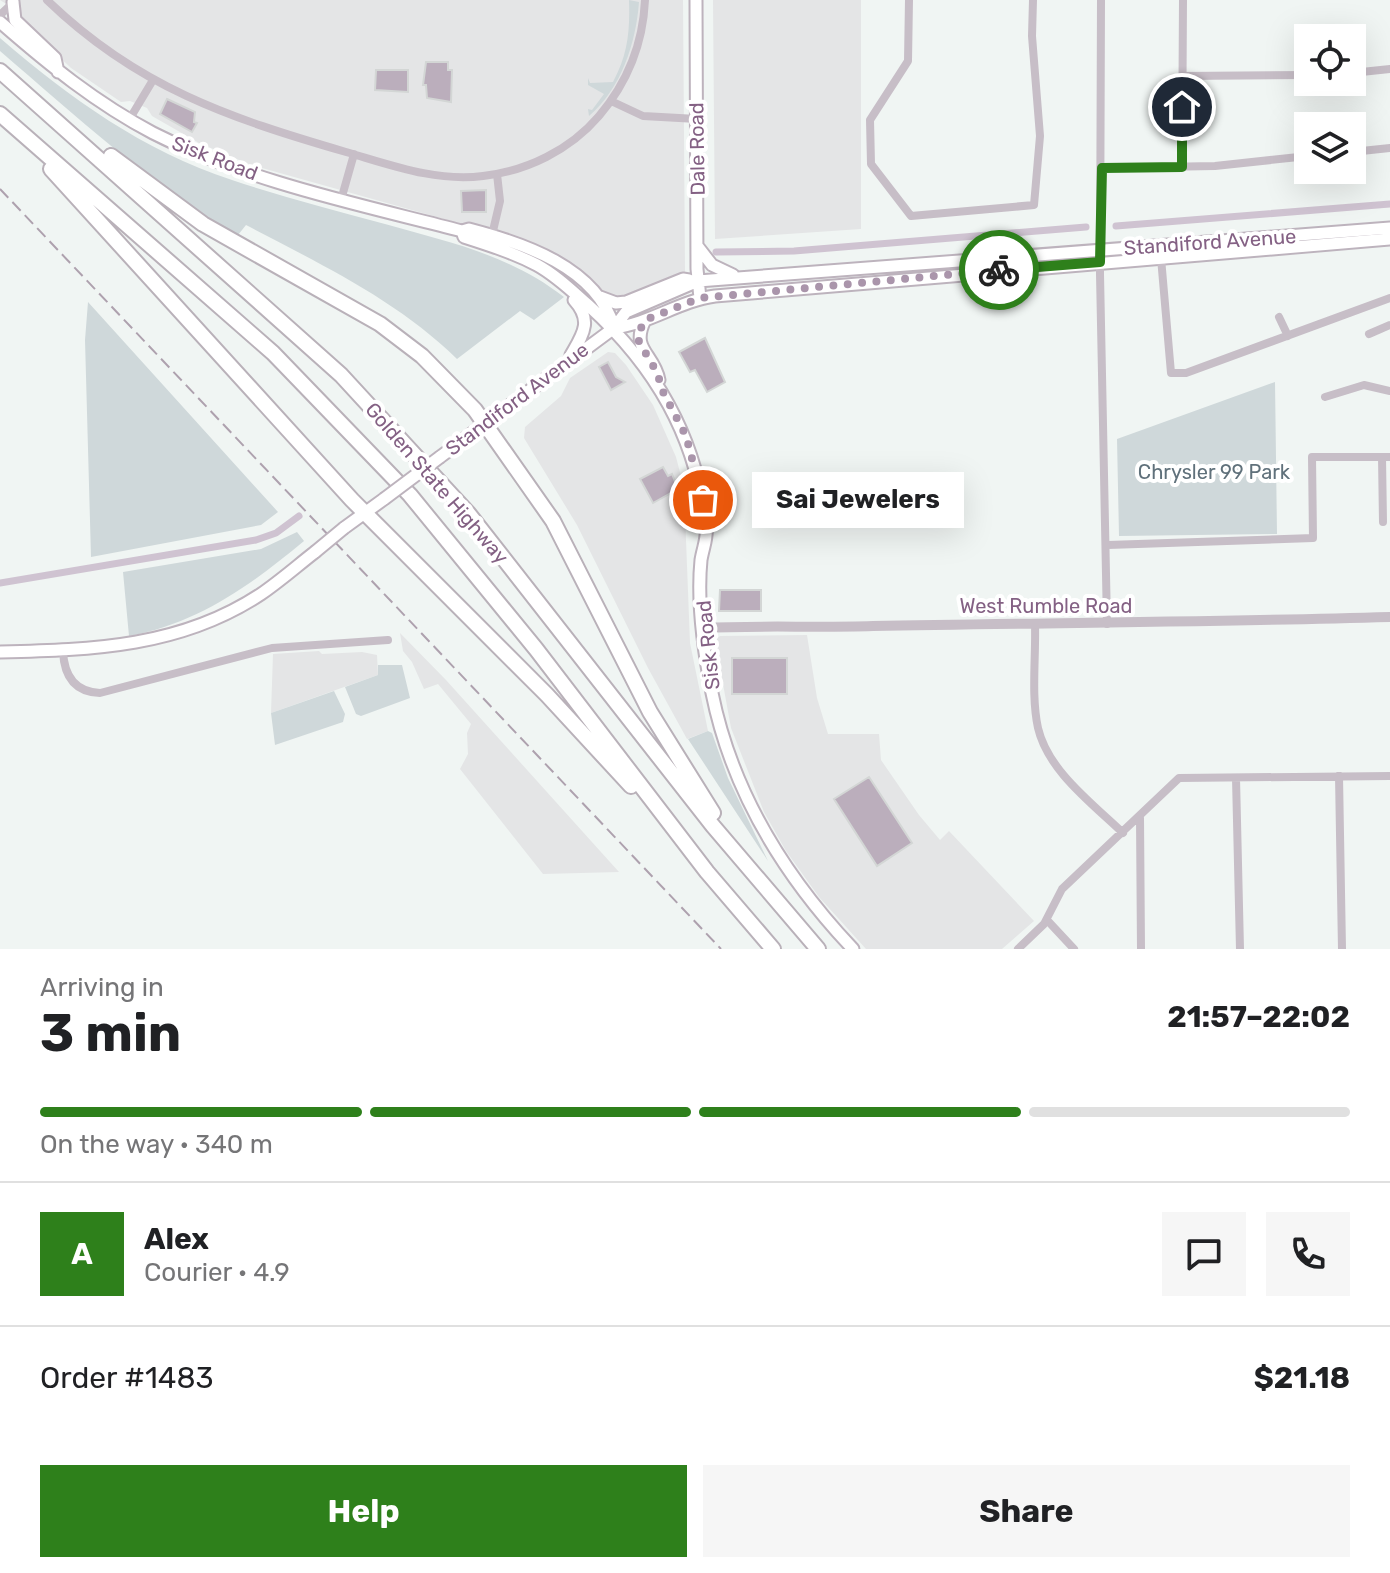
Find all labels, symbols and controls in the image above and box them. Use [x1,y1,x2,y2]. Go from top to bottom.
map controls [1294,24,1366,184]
button: locate [1294,24,1366,96]
pin [1148,73,1216,141]
icon: home [1160,85,1204,129]
street label: Dale Road [684,102,710,196]
button: layers [1294,112,1366,184]
street label: Sisk Road [169,131,261,185]
street label: Standiford Avenue [1123,224,1297,260]
courier [959,230,1039,310]
icon: bike [977,248,1021,292]
street label: Standiford Avenue [441,337,593,461]
street label: Golden State Highway [360,397,514,569]
park label: Chrysler 99 Park [1138,460,1291,484]
pin [669,466,737,534]
callout: Sai Jewelers [751,472,963,528]
icon: bag [681,478,725,522]
text: Sai Jewelers [776,484,940,515]
street label: West Rumble Road [960,594,1132,618]
street label: Sisk Road [691,599,725,691]
text: Arriving in [40,972,164,1003]
text: 21:57–22:02 [1167,999,1350,1035]
text: 3 min [40,1002,181,1064]
text: On the way · 340 m [40,1129,273,1160]
button: chat [1162,1212,1246,1296]
button: phone [1266,1212,1350,1296]
text: Alex [144,1221,209,1257]
text: A [71,1236,93,1272]
text: Courier · 4.9 [144,1257,290,1288]
text: Order #1483 [40,1360,214,1396]
text: $21.18 [1254,1360,1350,1396]
button: Help [40,1465,687,1557]
button: Share [703,1465,1350,1557]

